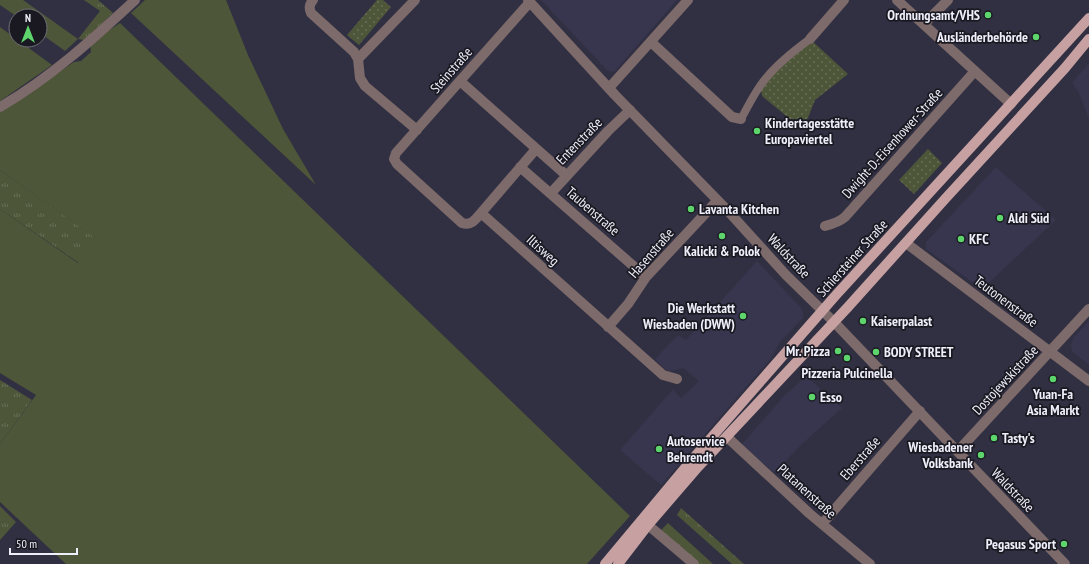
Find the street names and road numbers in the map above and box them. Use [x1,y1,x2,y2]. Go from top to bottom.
street label: Steinstraße [426,43,476,97]
street label: Dwight-D.-Eisenhower-Straße [838,84,946,202]
street label: Entenstraße [552,114,606,168]
street label: Taubenstraße [562,183,624,239]
street label: Schiersteiner Straße [813,216,892,300]
street label: Hasenstraße [624,224,678,282]
street label: Waldstraße [764,230,814,282]
street label: Iltisweg [523,231,563,269]
street label: Teutonenstraße [971,271,1042,331]
street label: Dostojewskistraße [968,341,1042,419]
street label: Eberstraße [836,432,884,484]
street label: Platanenstraße [774,460,840,522]
street label: Waldstraße [988,464,1039,516]

